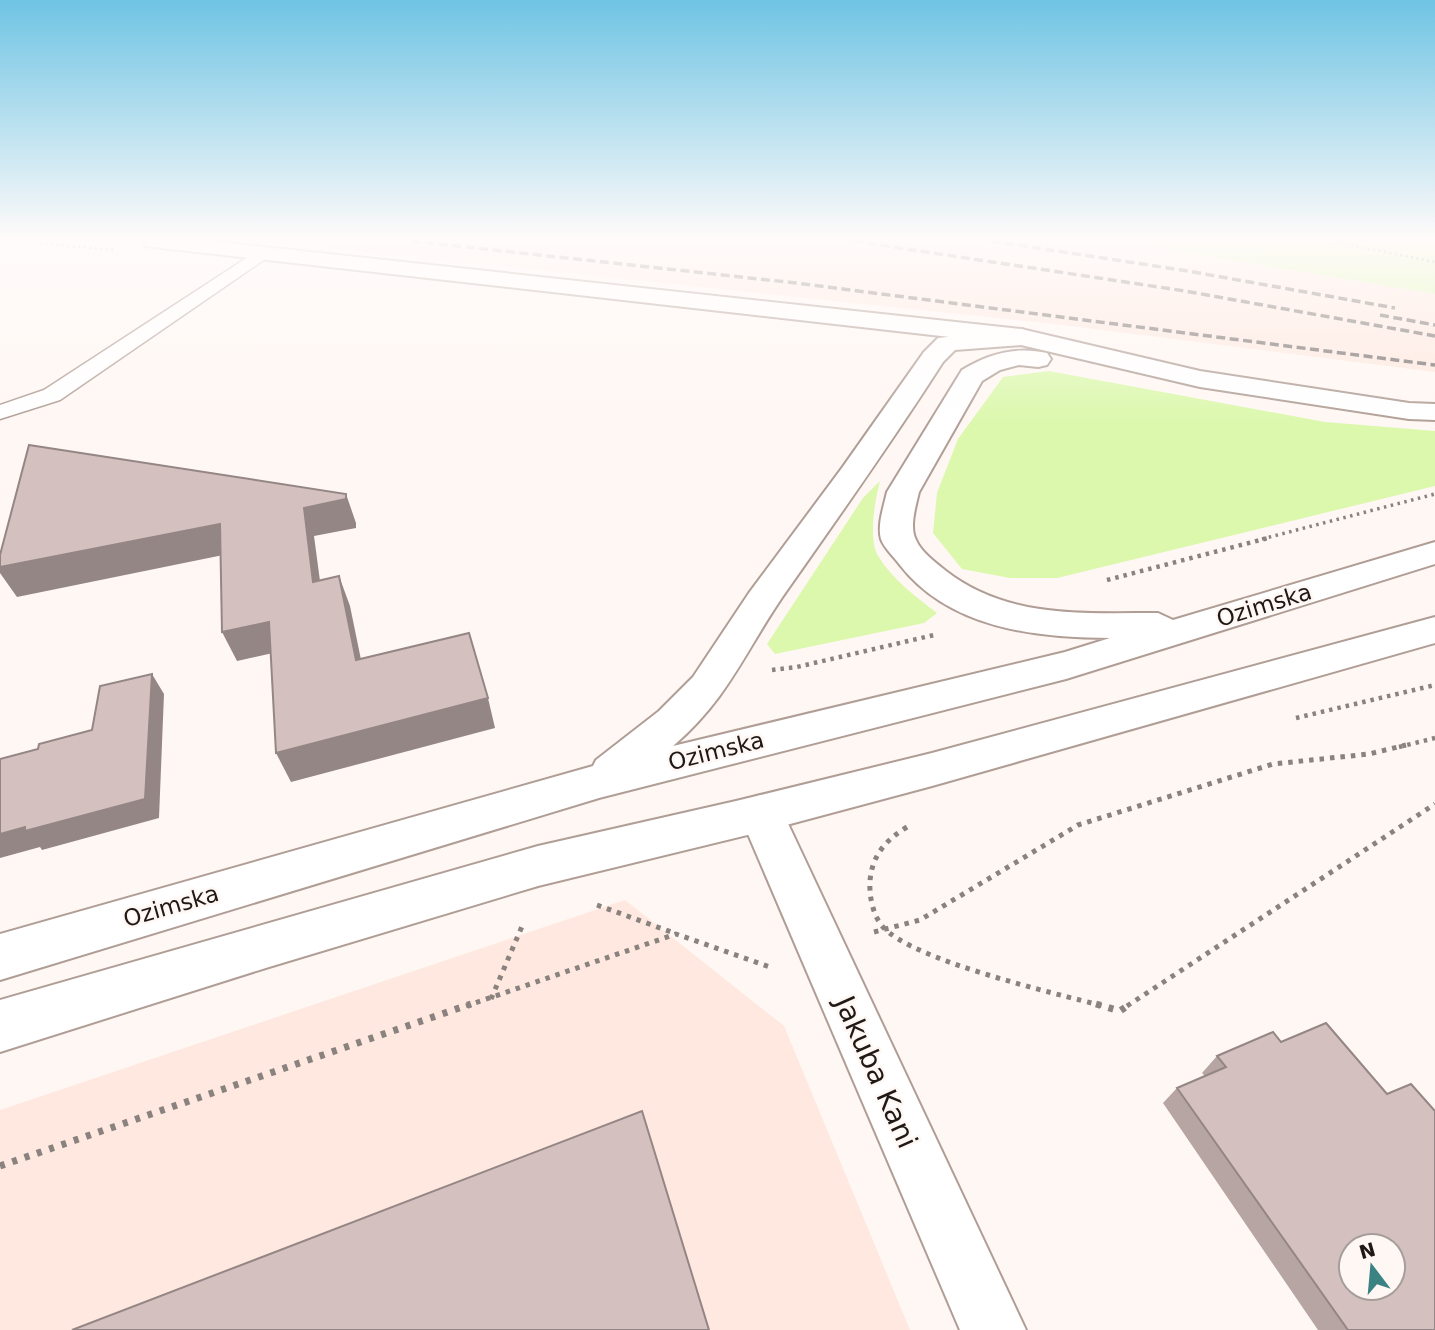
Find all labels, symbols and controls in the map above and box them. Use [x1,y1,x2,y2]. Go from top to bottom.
street label: Ozimska [1213,578,1315,632]
street label: Ozimska [665,727,767,775]
street label: Ozimska [120,880,222,932]
street label: Jakuba Kani [827,989,924,1153]
north arrow [1337,1232,1407,1302]
text: N [1357,1238,1378,1263]

